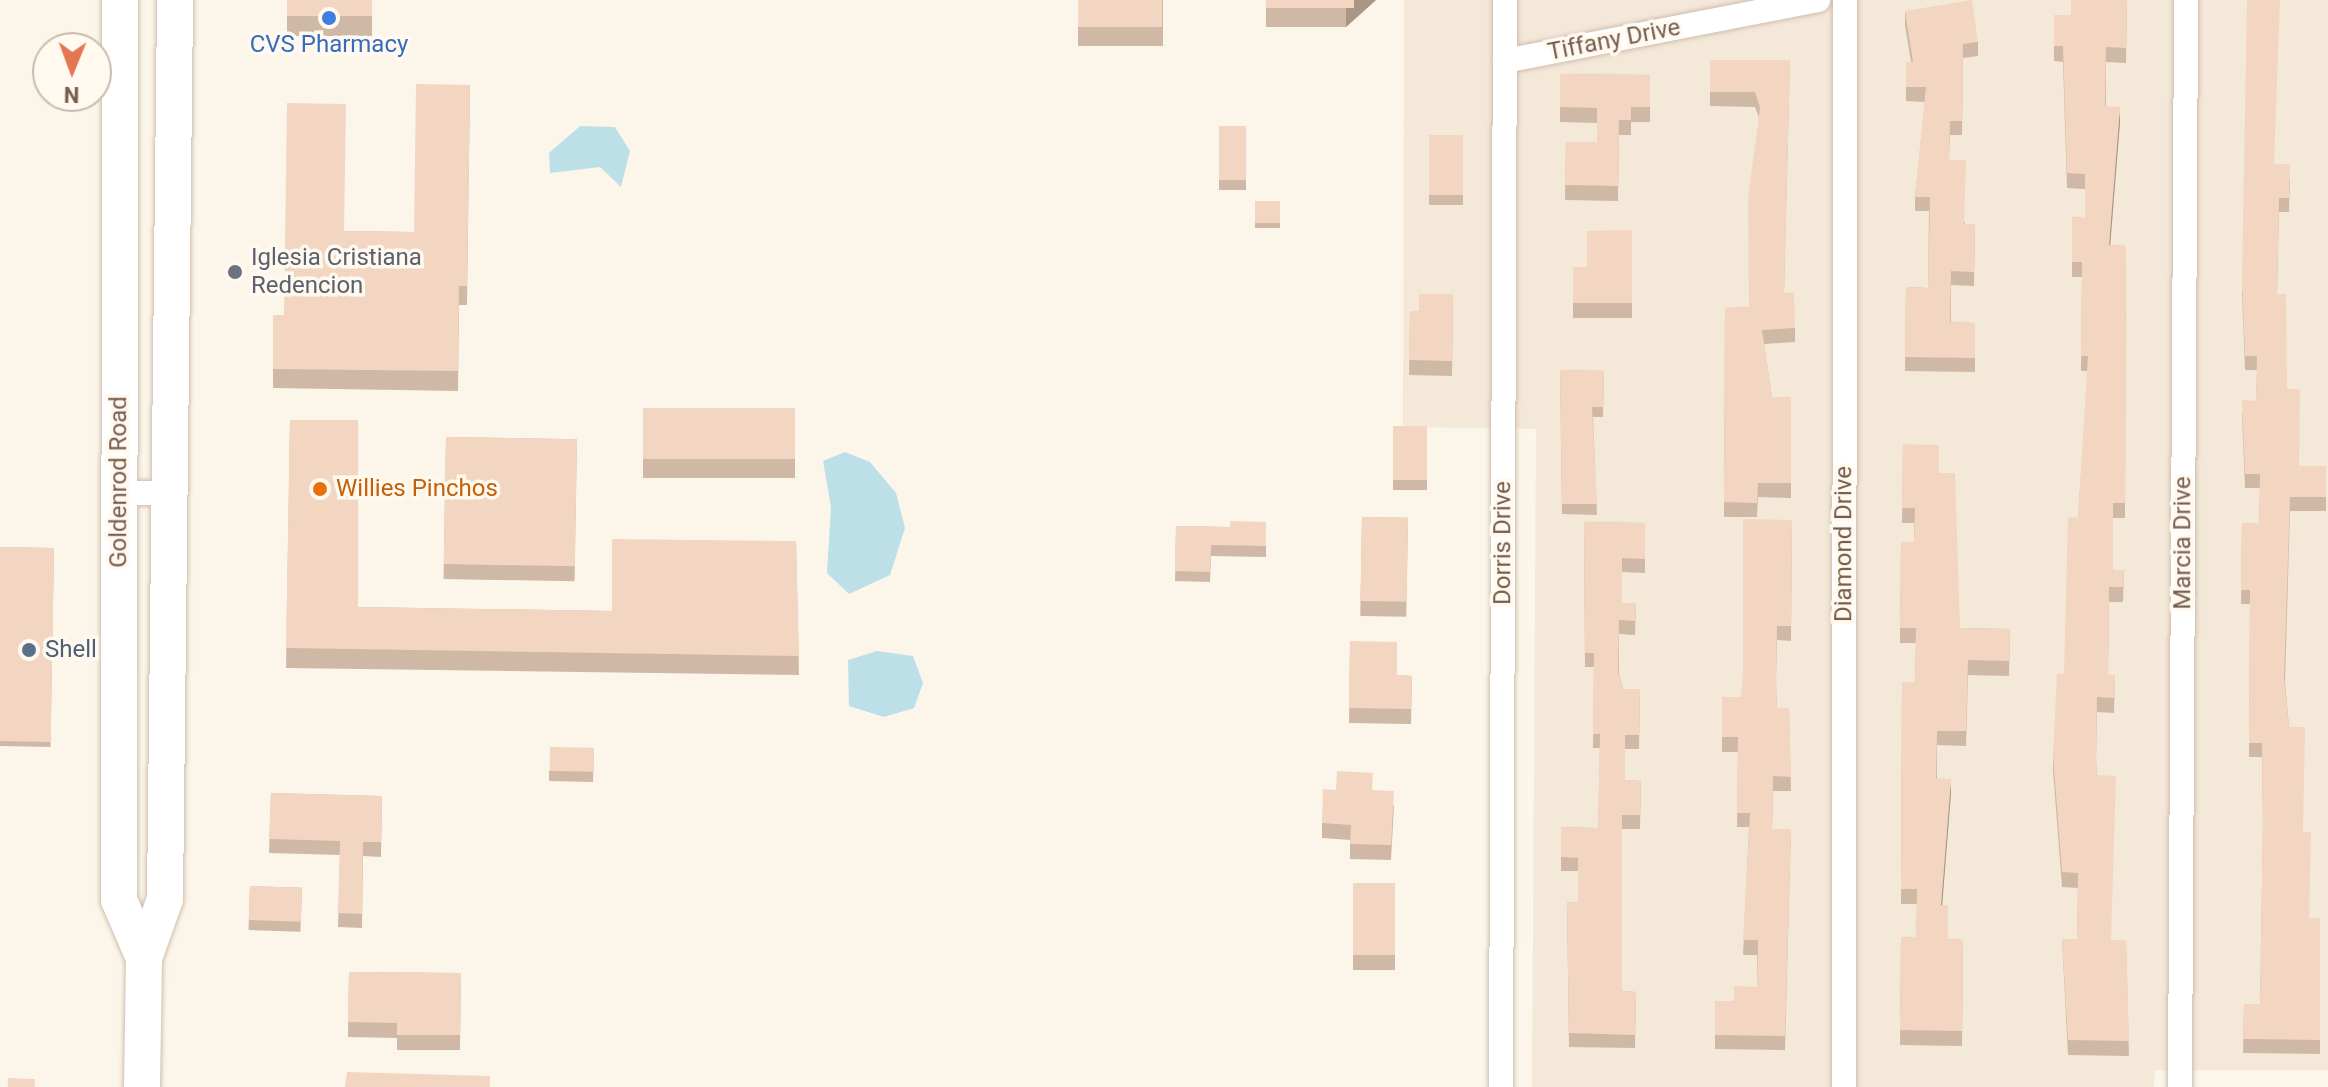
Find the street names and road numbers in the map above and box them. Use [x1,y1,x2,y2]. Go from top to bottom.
street label: Tiffany Drive [1545,13,1683,67]
street label: Goldenrod Road [105,396,133,568]
street label: Diamond Drive [1830,466,1858,622]
street label: Marcia Drive [2169,476,2197,610]
street label: Dorris Drive [1489,481,1517,605]

